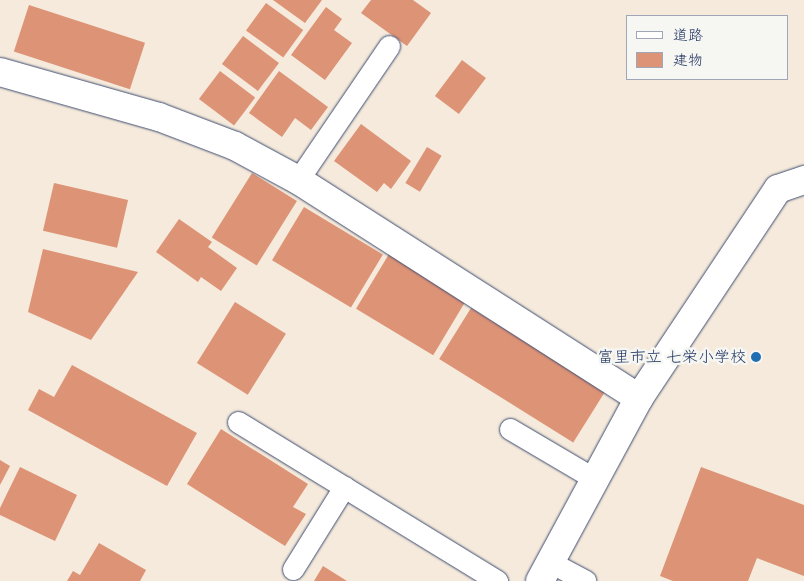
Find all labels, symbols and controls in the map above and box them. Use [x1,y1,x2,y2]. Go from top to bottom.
legend [626,15,789,80]
text: 道路 [673,22,703,48]
text: 建物 [673,47,703,73]
place label: 富里市立 七栄小学校 [598,347,746,367]
marker: 富里市立 七栄小学校 [750,351,762,363]

